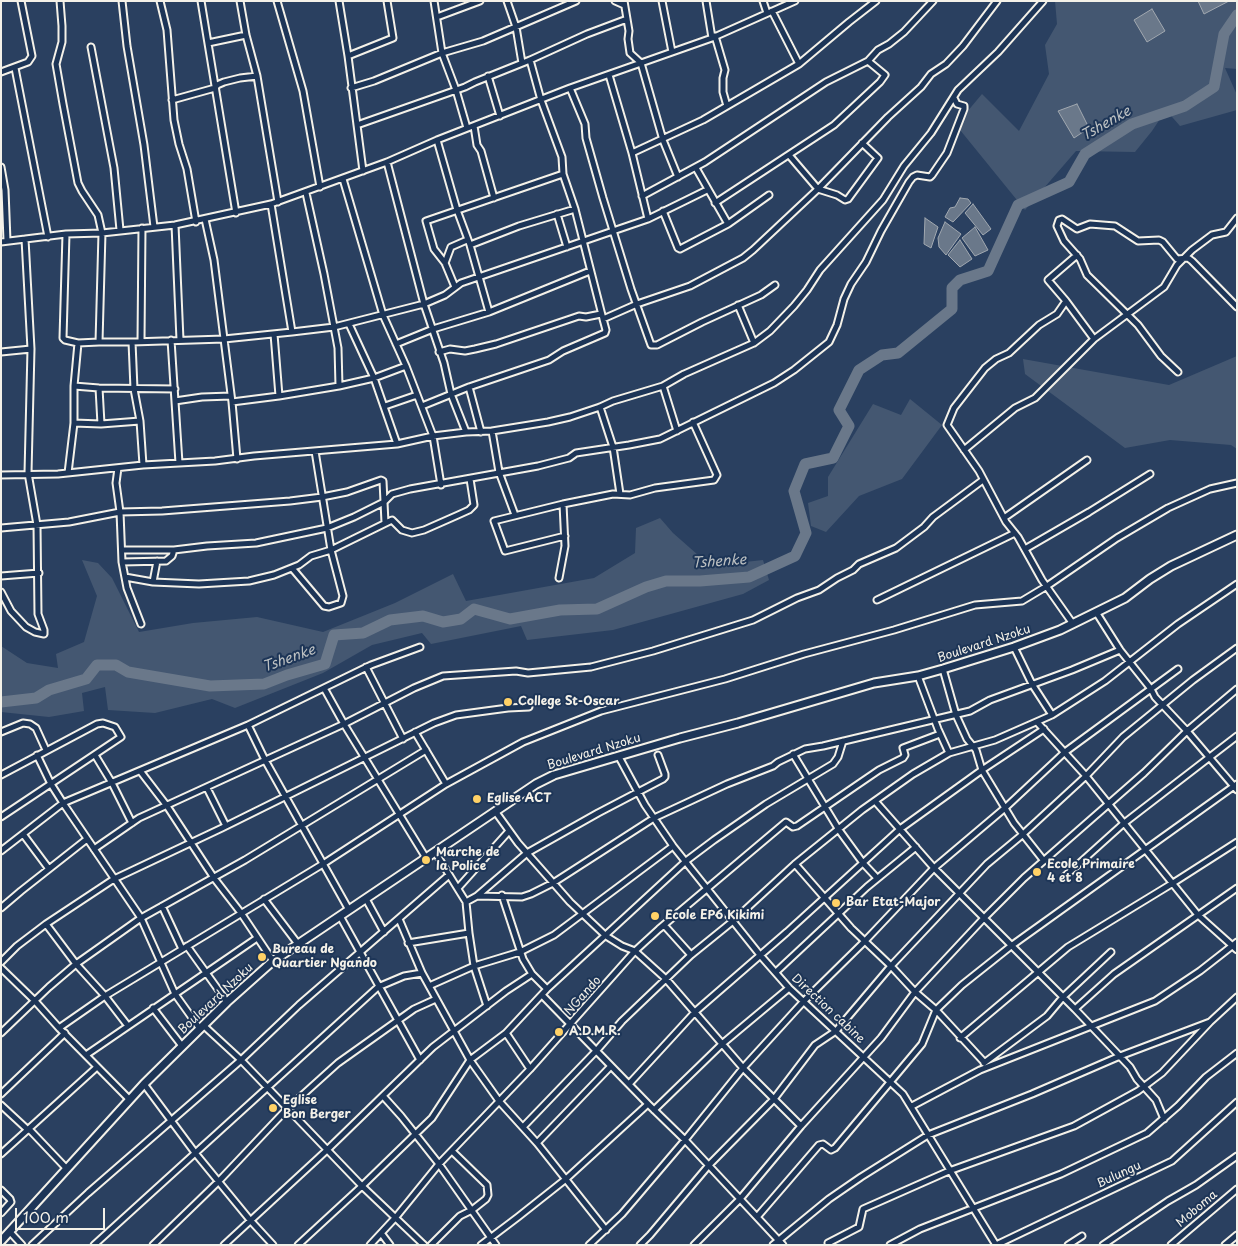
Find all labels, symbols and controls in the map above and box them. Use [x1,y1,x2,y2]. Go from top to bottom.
water label: Tshenke [1078,103,1134,145]
water label: Tshenke [691,552,747,572]
street label: Boulevard Nzoku [936,622,1032,666]
water label: Tshenke [260,642,318,676]
place label: College St-Oscar [518,695,619,709]
marker: College St-Oscar [502,696,514,708]
street label: Boulevard Nzoku [546,731,642,773]
place label: Eglise ACT [487,792,551,806]
marker: Eglise ACT [471,793,483,805]
place label: Marche de la Police [436,846,500,874]
marker: Marche de la Police [420,854,432,866]
place label: Ecole Primaire 4 et 8 [1047,858,1135,886]
marker: Ecole Primaire 4 et 8 [1031,866,1043,878]
place label: Bar Etat-Major [846,896,940,910]
marker: Bar Etat-Major [830,897,842,909]
place label: Ecole EP6 Kikimi [665,909,764,923]
marker: Ecole EP6 Kikimi [649,910,661,922]
place label: Bureau de Quartier Ngando [272,943,377,971]
marker: Bureau de Quartier Ngando [256,951,268,963]
street label: Boulevard Nzoku [176,961,256,1037]
street label: Direction cabine [788,971,868,1047]
street label: NGando [562,973,604,1019]
place label: A.D.M.R. [569,1025,621,1039]
marker: A.D.M.R. [553,1026,565,1038]
place label: Eglise Bon Berger [283,1094,351,1122]
marker: Eglise Bon Berger [267,1102,279,1114]
street label: Bulungu [1094,1158,1144,1192]
street label: Moboma [1173,1188,1221,1230]
scale bar [18,1198,108,1230]
text: 100 m [23,1205,69,1228]

